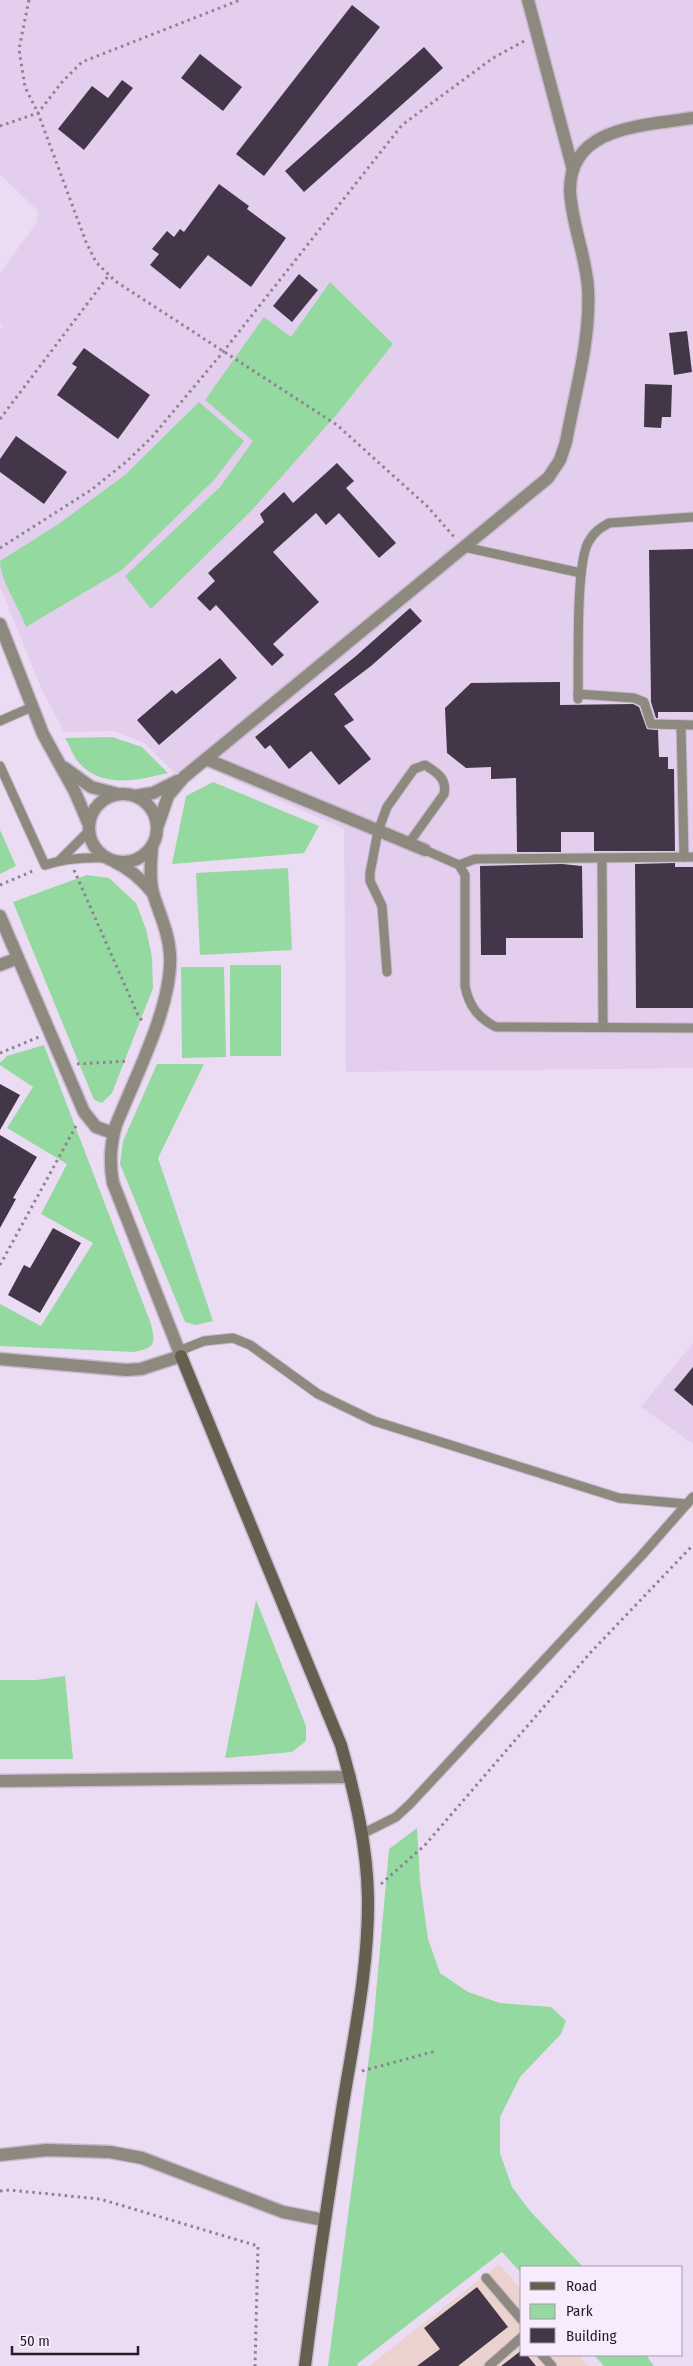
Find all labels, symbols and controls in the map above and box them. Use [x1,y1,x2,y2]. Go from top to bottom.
legend [520,2266,683,2356]
text: Road [566,2277,597,2295]
text: Park [566,2302,593,2320]
scale bar [12,2324,139,2356]
text: Building [566,2327,617,2345]
text: 50 m [20,2332,50,2350]

